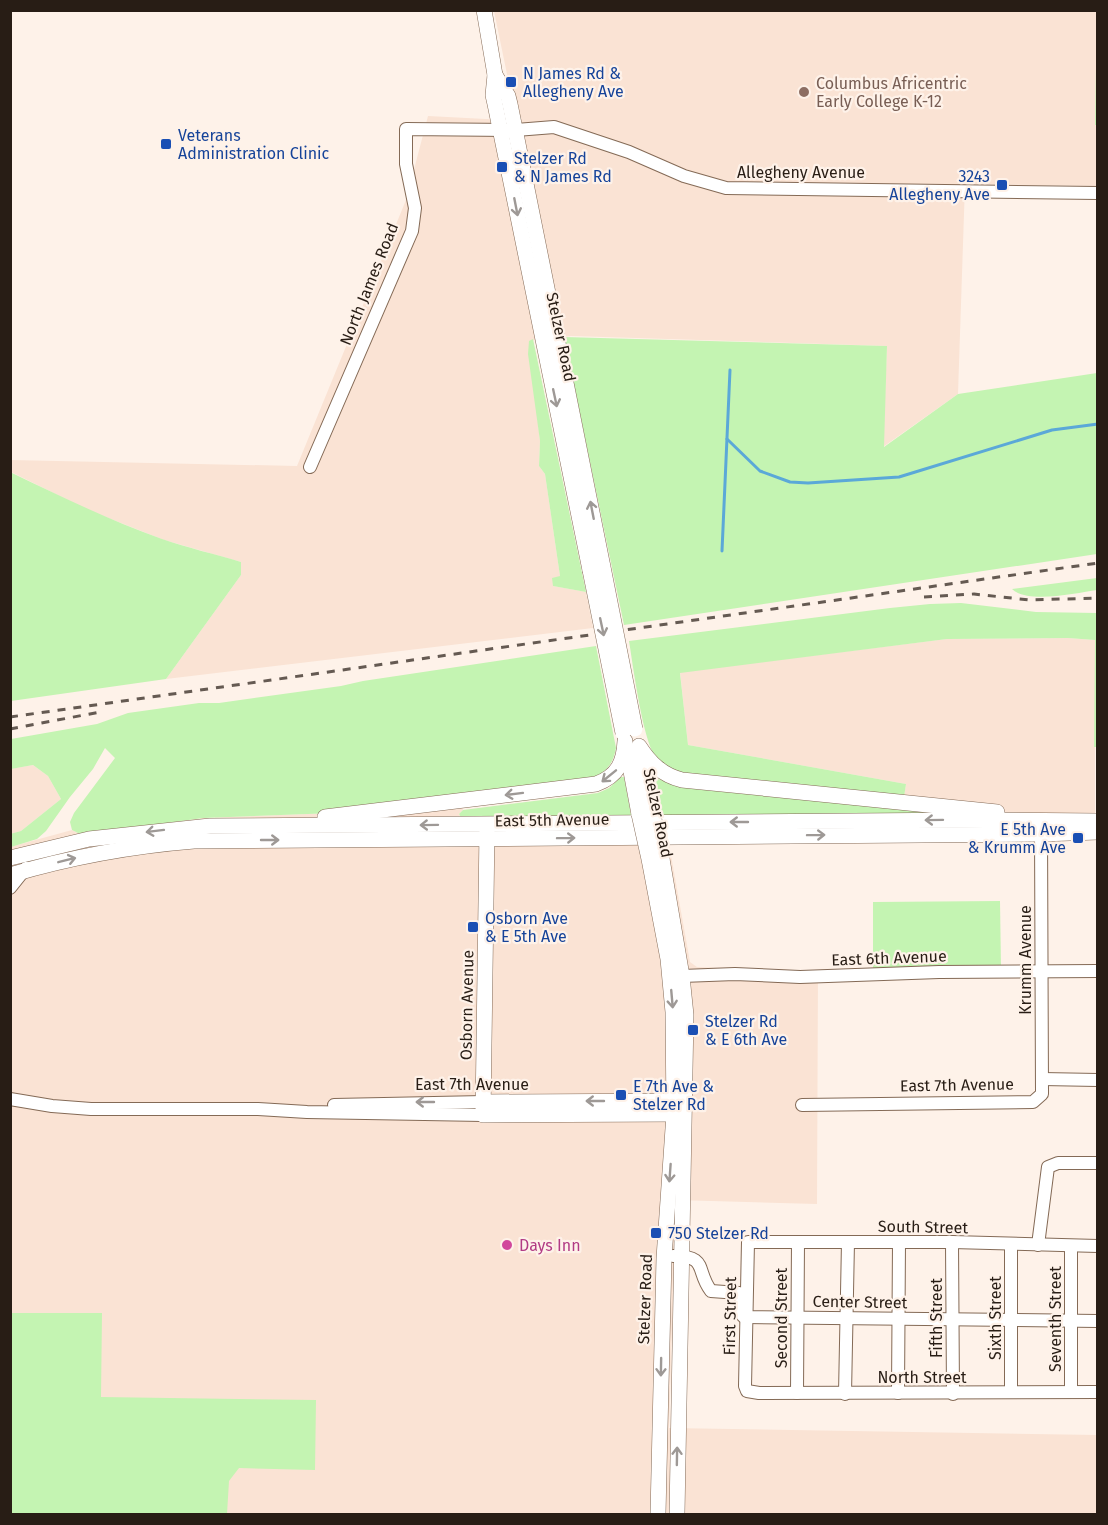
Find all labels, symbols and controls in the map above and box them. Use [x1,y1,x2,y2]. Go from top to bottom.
place label: N James Rd & Allegheny Ave [523,64,624,101]
place label: Columbus Africentric Early College K-12 [816,74,967,111]
marker: N James Rd & Allegheny Ave [504,75,518,89]
marker: Columbus Africentric Early College K-12 [797,85,811,99]
place label: Veterans Administration Clinic [178,126,330,163]
marker: Veterans Administration Clinic [159,137,173,151]
place label: Stelzer Rd & N James Rd [514,149,612,186]
marker: Stelzer Rd & N James Rd [495,160,509,174]
street label: Allegheny Avenue [737,163,865,182]
place label: 3243 Allegheny Ave [889,167,990,204]
marker: 3243 Allegheny Ave [995,178,1009,192]
one-way arrow [511,197,522,217]
street label: North James Road [336,220,402,348]
street label: Stelzer Road [542,291,580,383]
one-way arrow [550,388,561,408]
one-way arrow [586,501,597,520]
one-way arrow [597,617,608,637]
street label: Stelzer Road [639,767,677,859]
one-way arrow [601,769,617,782]
one-way arrow [504,789,524,800]
street label: East 5th Avenue [494,809,610,831]
one-way arrow [925,815,945,826]
one-way arrow [730,816,750,828]
one-way arrow [419,819,439,831]
place label: E 5th Ave & Krumm Ave [968,820,1066,857]
one-way arrow [145,825,165,836]
one-way arrow [805,829,825,841]
marker: E 5th Ave & Krumm Ave [1071,831,1085,845]
one-way arrow [556,832,576,844]
one-way arrow [259,834,279,846]
one-way arrow [57,853,76,865]
street label: Krumm Avenue [1016,905,1035,1015]
place label: Osborn Ave & E 5th Ave [485,909,568,946]
marker: Osborn Ave & E 5th Ave [466,920,480,934]
street label: East 6th Avenue [831,946,947,970]
street label: Osborn Avenue [457,950,477,1060]
one-way arrow [667,989,678,1009]
place label: Stelzer Rd & E 6th Ave [705,1012,787,1049]
marker: Stelzer Rd & E 6th Ave [686,1023,700,1037]
street label: East 7th Avenue [415,1075,529,1094]
street label: East 7th Avenue [900,1075,1014,1095]
place label: E 7th Ave & Stelzer Rd [633,1077,714,1114]
marker: E 7th Ave & Stelzer Rd [614,1088,628,1102]
one-way arrow [585,1095,605,1107]
one-way arrow [416,1096,436,1108]
one-way arrow [665,1162,676,1182]
street label: South Street [878,1217,968,1237]
place label: 750 Stelzer Rd [668,1224,769,1243]
marker: 750 Stelzer Rd [649,1226,663,1240]
place label: Days Inn [519,1236,581,1255]
marker: Days Inn [500,1238,514,1252]
street label: Stelzer Road [634,1253,656,1345]
street label: Seventh Street [1046,1266,1065,1372]
street label: Second Street [772,1267,791,1368]
street label: First Street [720,1276,740,1355]
street label: Sixth Street [986,1276,1005,1360]
street label: Fifth Street [927,1278,946,1358]
street label: Center Street [812,1292,908,1312]
one-way arrow [655,1357,667,1377]
street label: North Street [877,1368,967,1387]
one-way arrow [671,1447,683,1467]

